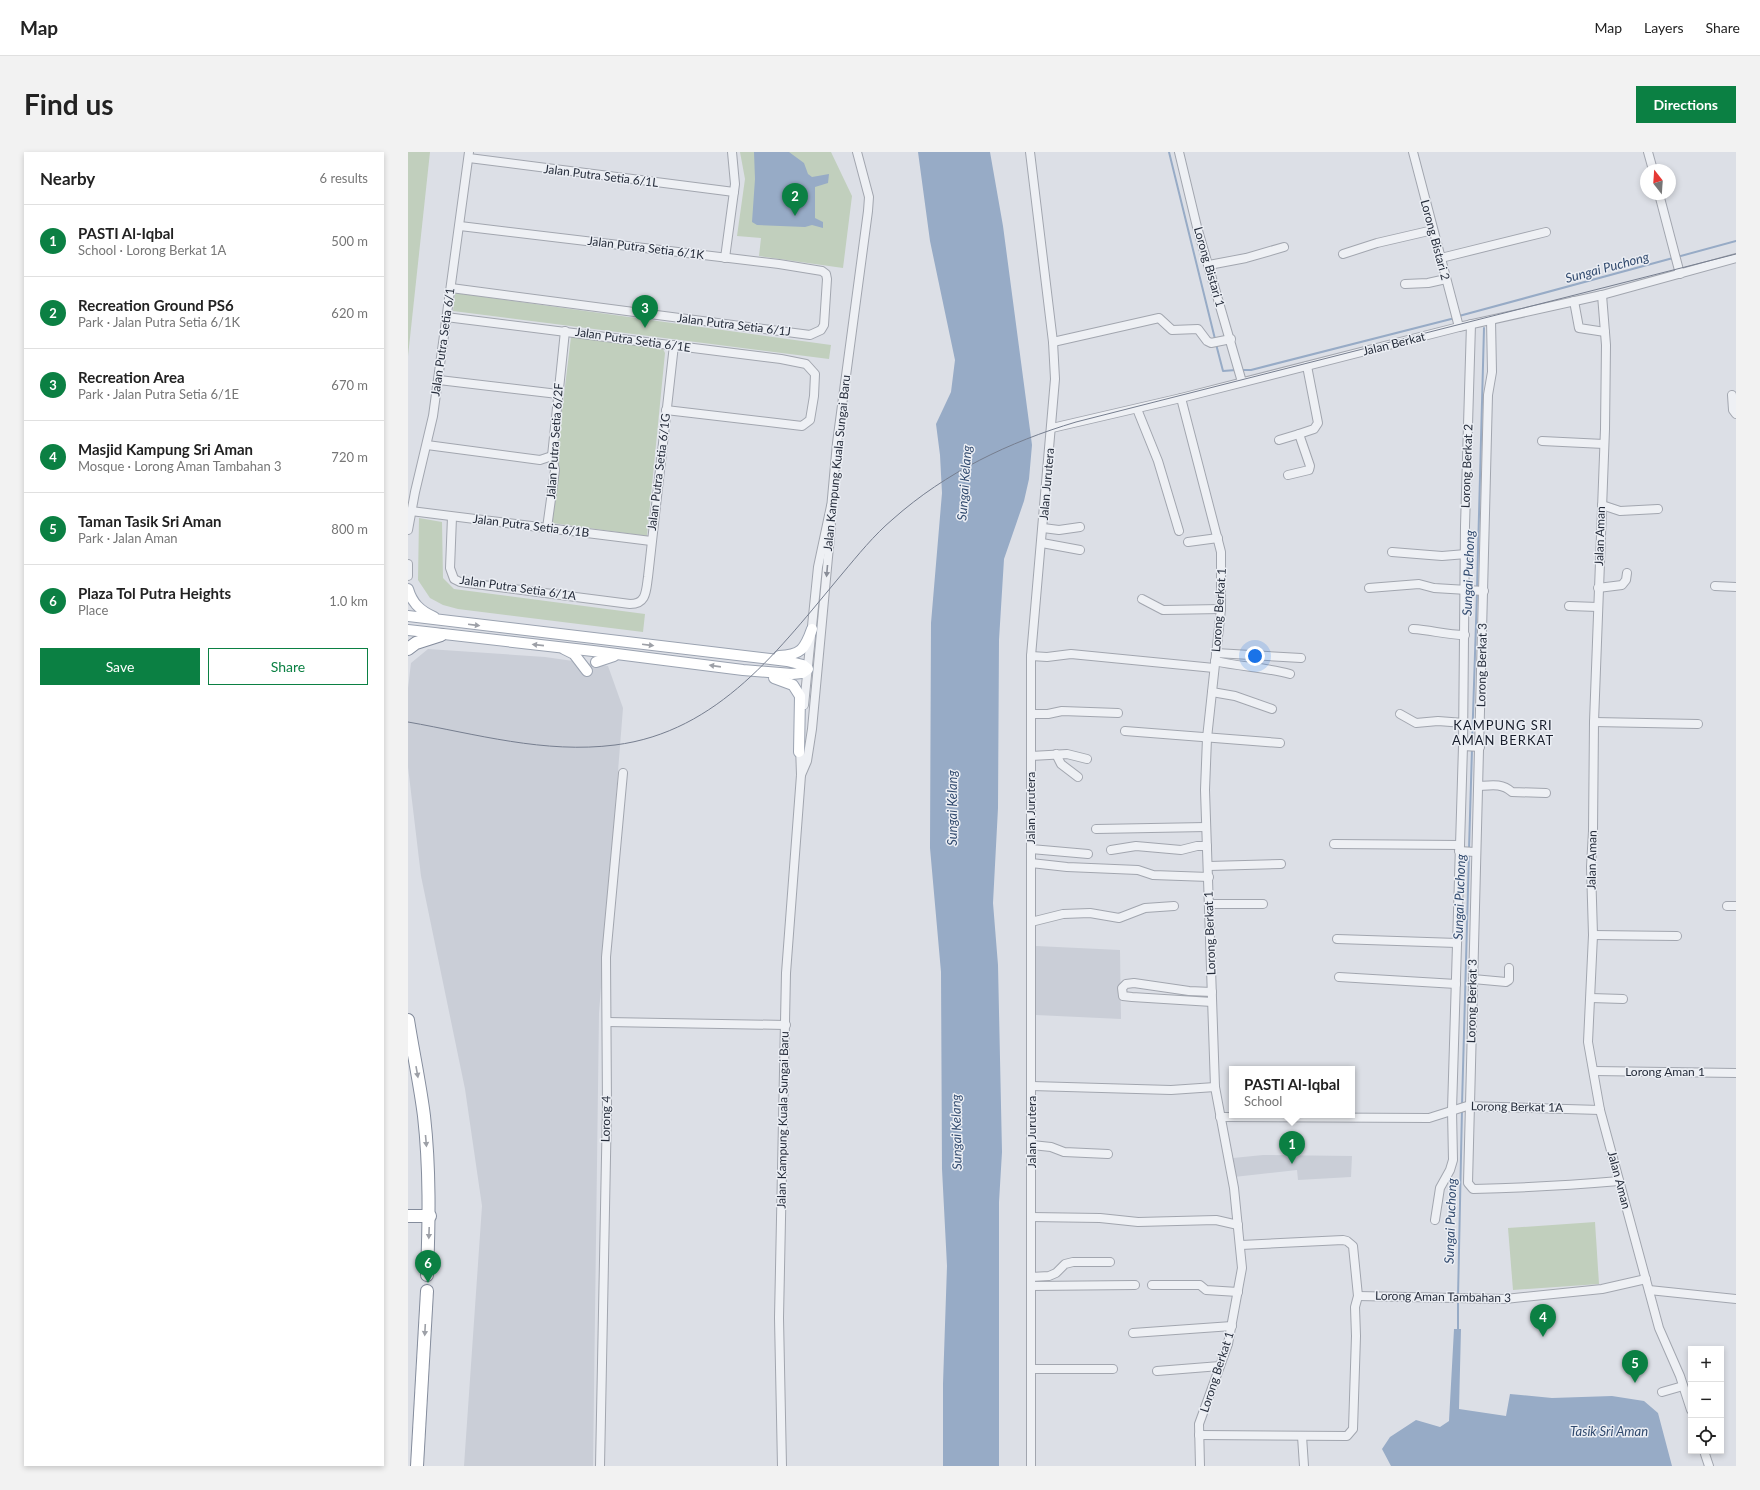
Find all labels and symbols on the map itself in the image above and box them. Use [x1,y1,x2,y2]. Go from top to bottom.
street label: Jalan Putra Setia 6/1L [543,161,659,190]
north arrow [1640,164,1676,200]
pin: 2 [782,183,808,216]
street label: Lorong Bistari 2 [1418,198,1453,282]
street label: Lorong Bistari 1 [1191,225,1228,309]
street label: Jalan Putra Setia 6/1K [587,233,705,262]
water label: Sungai Puchong [1563,248,1651,286]
street label: Jalan Putra Setia 6/1 [427,287,458,397]
pin: 3 [632,295,658,328]
street label: Jalan Putra Setia 6/1J [676,310,792,339]
street label: Jalan Putra Setia 6/1E [574,324,692,355]
street label: Jalan Berkat [1361,328,1427,359]
street label: Jalan Kampung Kuala Sungai Baru [820,374,853,552]
street label: Jalan Putra Setia 6/2F [543,382,566,499]
street label: Jalan Putra Setia 6/1G [644,412,673,531]
street label: Lorong Berkat 2 [1458,424,1475,508]
water label: Sungai Kelang [953,444,975,521]
street label: Jalan Jurutera [1036,447,1057,521]
street label: Jalan Aman [1591,506,1608,566]
street label: Jalan Putra Setia 6/1B [472,511,590,540]
water label: Sungai Puchong [1459,529,1478,616]
one-way arrow [823,565,830,577]
street label: Lorong Berkat 1 [1208,567,1229,652]
street label: Jalan Putra Setia 6/1A [459,572,578,603]
one-way arrow [468,622,480,628]
street label: Lorong Berkat 3 [1473,623,1490,707]
one-way arrow [532,642,544,648]
one-way arrow [642,642,655,648]
your location [1245,646,1265,666]
one-way arrow [709,663,721,669]
district label: KAMPUNG SRI AMAN BERKAT [1452,717,1554,748]
water label: Sungai Kelang [944,770,960,846]
street label: Jalan Jurutera [1023,772,1038,844]
street label: Jalan Aman [1583,830,1600,890]
water label: Sungai Puchong [1450,853,1469,940]
street label: Lorong Berkat 1 [1201,891,1218,975]
street label: Lorong Berkat 3 [1463,959,1480,1043]
street label: Jalan Kampung Kuala Sungai Baru [773,1031,792,1209]
street label: Lorong Aman 1 [1625,1064,1705,1079]
one-way arrow [414,1066,420,1078]
water label: Sungai Kelang [947,1093,965,1170]
street label: Lorong 4 [598,1096,613,1142]
street label: Jalan Jurutera [1024,1096,1039,1168]
street label: Lorong Berkat 1A [1471,1098,1564,1115]
pin: 1 [1279,1131,1305,1164]
one-way arrow [423,1135,430,1147]
street label: Jalan Aman [1605,1149,1634,1211]
water label: Sungai Puchong [1441,1177,1460,1264]
one-way arrow [426,1227,432,1240]
pin: 6 [415,1250,441,1283]
street label: Lorong Aman Tambahan 3 [1375,1288,1511,1305]
pin: 4 [1530,1304,1556,1337]
one-way arrow [421,1323,428,1336]
street label: Lorong Berkat 1 [1196,1329,1237,1414]
pin: 5 [1622,1350,1648,1383]
water label: Tasik Sri Aman [1570,1423,1648,1439]

